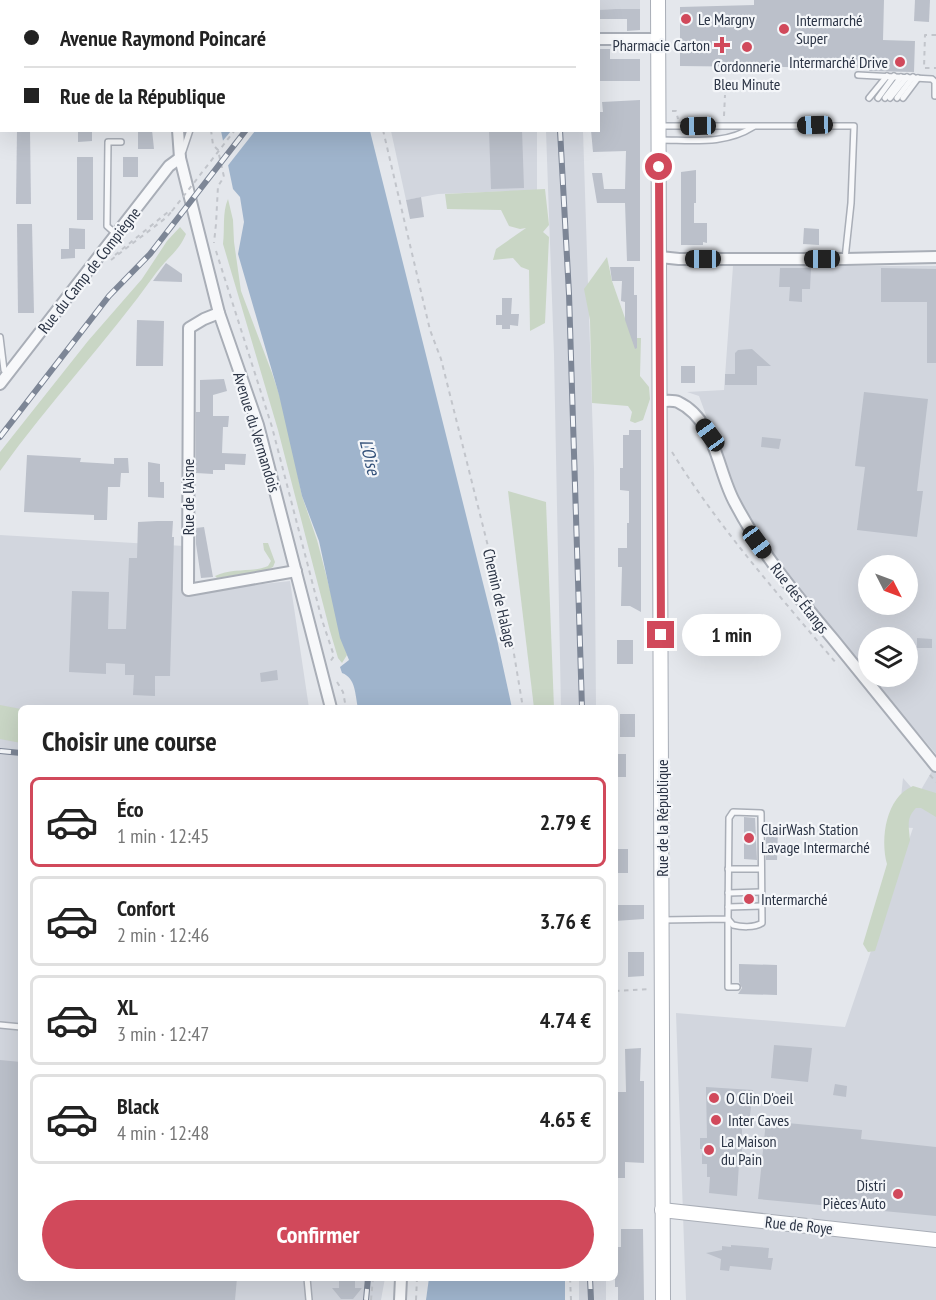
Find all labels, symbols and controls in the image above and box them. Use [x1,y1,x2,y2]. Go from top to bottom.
place label: Le Margny [698,9,755,29]
place label: Intermarché Super [796,10,863,48]
marker: Le Margny [679,12,693,26]
marker: Intermarché Super [777,22,791,36]
text: Avenue Raymond Poincaré [60,24,266,52]
place label: Pharmacie Carton [612,35,710,55]
marker: Pharmacie Carton [715,38,729,52]
marker: Cordonnerie Bleu Minute [740,40,754,54]
place label: Intermarché Drive [789,52,888,72]
marker: Intermarché Drive [893,55,907,69]
place label: Cordonnerie Bleu Minute [713,56,781,94]
text: Rue de la République [60,82,226,110]
car [797,115,833,135]
car [680,117,716,135]
route start [645,153,672,180]
street label: Rue du Camp de Compiègne [33,203,145,337]
car [685,250,721,268]
car [804,250,840,268]
street label: Avenue du Vermandois [229,369,285,495]
car [692,415,728,455]
water label: L'Oise [355,437,386,479]
street label: Rue de l'Aisne [178,459,198,535]
car [739,522,775,562]
street label: Chemin de Halage [479,547,521,649]
north arrow [858,555,918,615]
map controls [858,555,918,687]
street label: Rue des Étangs [766,559,834,637]
callout: 1 min [682,614,781,656]
route end [647,621,674,648]
text: 1 min [711,622,752,648]
button: layers [858,627,918,687]
text: Choisir une course [42,724,217,758]
street label: Rue de la République [652,759,672,877]
icon: car [45,795,99,849]
text: Éco [117,795,144,823]
text: 2.79 € [540,808,591,836]
place label: ClairWash Station Lavage Intermarché [761,819,870,857]
text: 1 min · 12:45 [117,823,209,849]
marker: ClairWash Station Lavage Intermarché [742,831,756,845]
place label: Intermarché [761,889,828,909]
marker: Intermarché [742,892,756,906]
icon: car [45,894,99,948]
text: Confort [117,894,175,922]
text: 3.76 € [540,907,591,935]
text: 2 min · 12:46 [117,922,209,948]
icon: car [45,993,99,1047]
text: XL [117,993,138,1021]
text: 4.74 € [540,1006,591,1034]
text: 3 min · 12:47 [117,1021,209,1047]
place label: O Clin D'oeil [726,1088,794,1108]
marker: O Clin D'oeil [707,1091,721,1105]
icon: car [45,1092,99,1146]
text: Black [117,1092,159,1120]
text: 4.65 € [540,1105,591,1133]
place label: Inter Caves [728,1110,789,1130]
marker: Inter Caves [709,1113,723,1127]
text: 4 min · 12:48 [117,1120,209,1146]
place label: La Maison du Pain [721,1131,777,1169]
marker: La Maison du Pain [702,1143,716,1157]
place label: Distri Pièces Auto [823,1175,886,1213]
marker: Distri Pièces Auto [891,1187,905,1201]
button: Confirmer [42,1200,594,1269]
street label: Rue de Roye [764,1212,834,1238]

